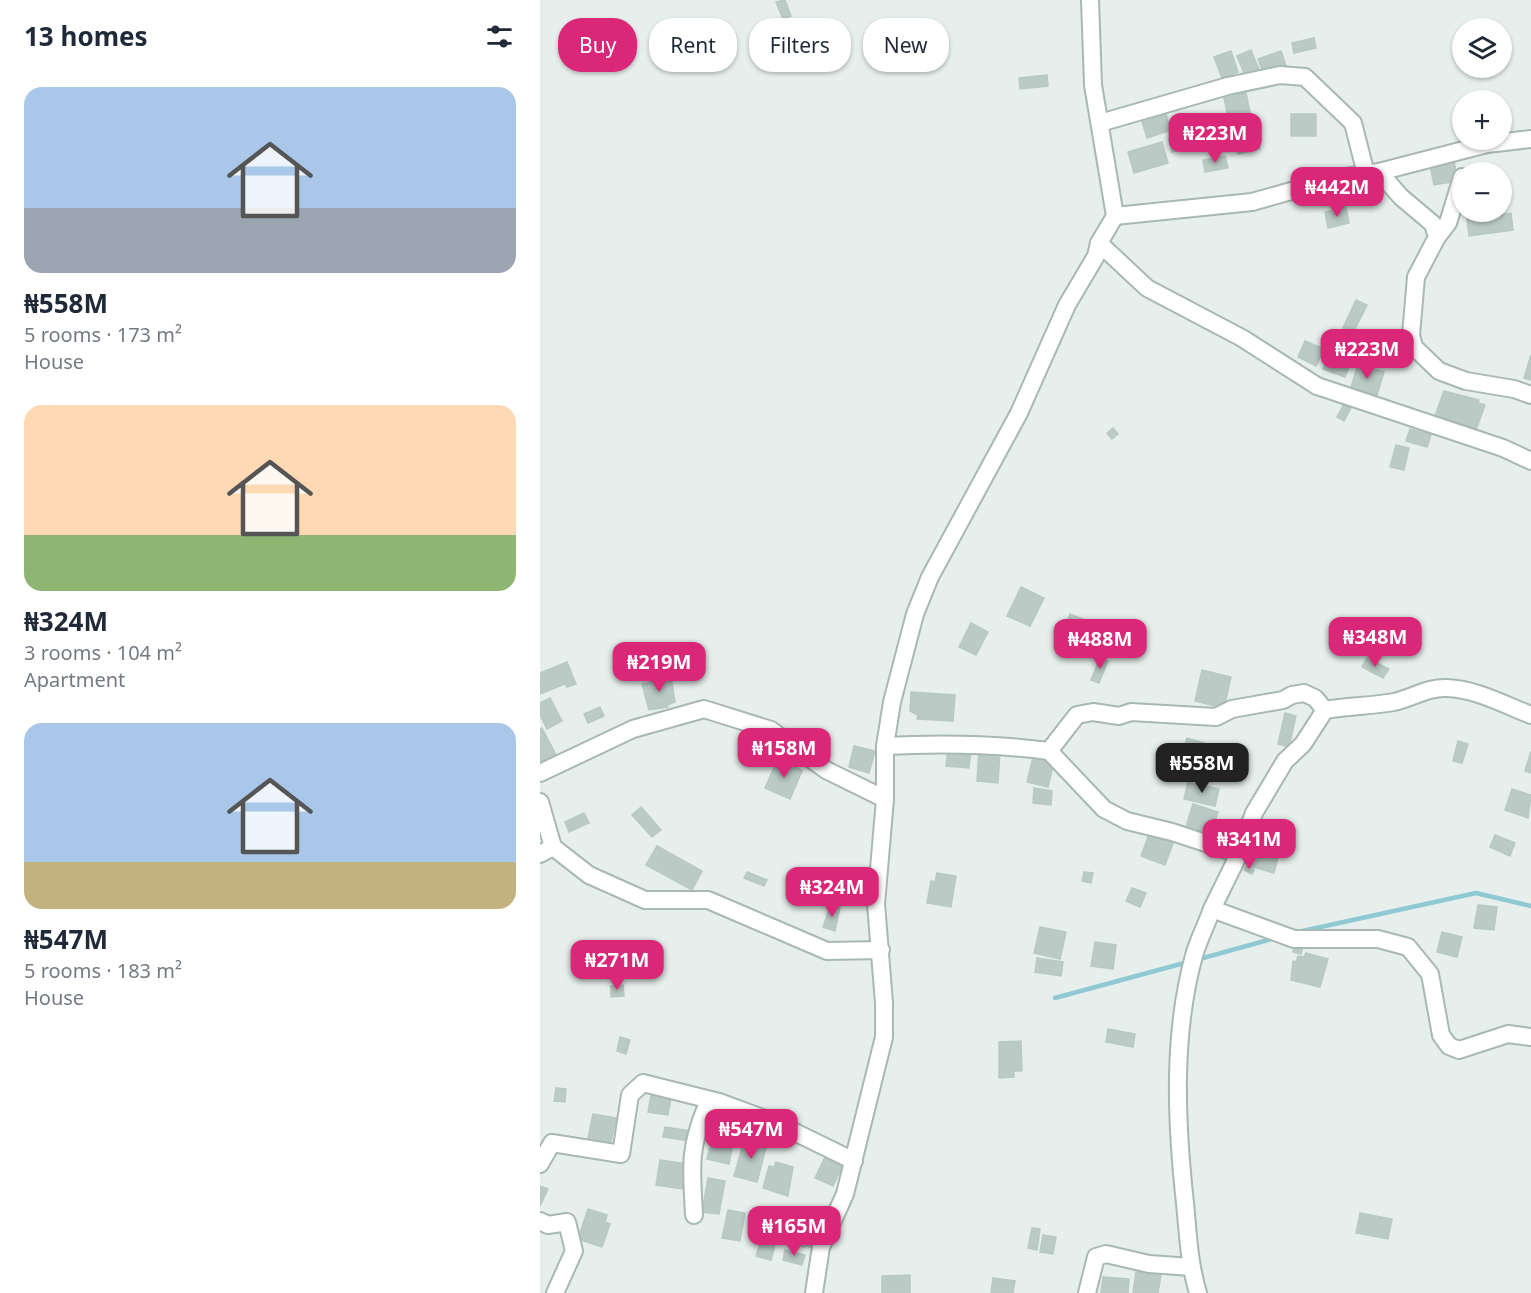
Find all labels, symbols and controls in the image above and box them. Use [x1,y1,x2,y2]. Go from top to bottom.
text: 13 homes [24,18,148,54]
chip: Buy [558,18,637,72]
chip: Rent [649,18,737,72]
chip: Filters [749,18,851,72]
chip: New [863,18,949,72]
map controls [1452,18,1512,222]
button: layers [1452,18,1512,78]
icon: filters [483,20,516,53]
button: + [1452,90,1512,150]
pin: ₦223M [1173,113,1257,164]
text: ₦223M [1183,119,1247,146]
icon: home [216,126,324,234]
button: − [1452,162,1512,222]
pin: ₦442M [1295,167,1379,218]
text: ₦442M [1305,173,1369,200]
text: ₦558M [24,285,108,321]
text: 5 rooms · 173 m² [24,321,182,348]
pin: ₦223M [1325,329,1409,380]
text: ₦223M [1335,335,1399,362]
text: House [24,348,84,375]
icon: home [216,444,324,552]
text: ₦324M [24,603,108,639]
pin: ₦348M [1333,617,1417,668]
pin: ₦488M [1058,619,1142,670]
text: ₦348M [1343,623,1407,650]
text: ₦488M [1068,625,1132,652]
text: 3 rooms · 104 m² [24,639,182,666]
pin: ₦219M [617,642,701,693]
text: ₦219M [627,648,691,675]
text: Apartment [24,666,125,693]
pin: ₦158M [742,728,826,779]
text: ₦158M [752,734,816,761]
pin: ₦558M [1160,743,1244,794]
text: ₦558M [1170,749,1234,776]
icon: home [216,762,324,870]
pin: ₦341M [1207,819,1291,870]
text: ₦341M [1217,825,1281,852]
pin: ₦324M [790,867,874,918]
text: ₦324M [800,873,864,900]
text: ₦547M [24,921,108,957]
pin: ₦271M [575,940,659,991]
text: ₦271M [585,946,649,973]
text: 5 rooms · 183 m² [24,957,182,984]
text: House [24,984,84,1011]
pin: ₦547M [709,1109,793,1160]
text: ₦547M [719,1115,783,1142]
pin: ₦165M [752,1206,836,1257]
text: ₦165M [762,1212,826,1239]

